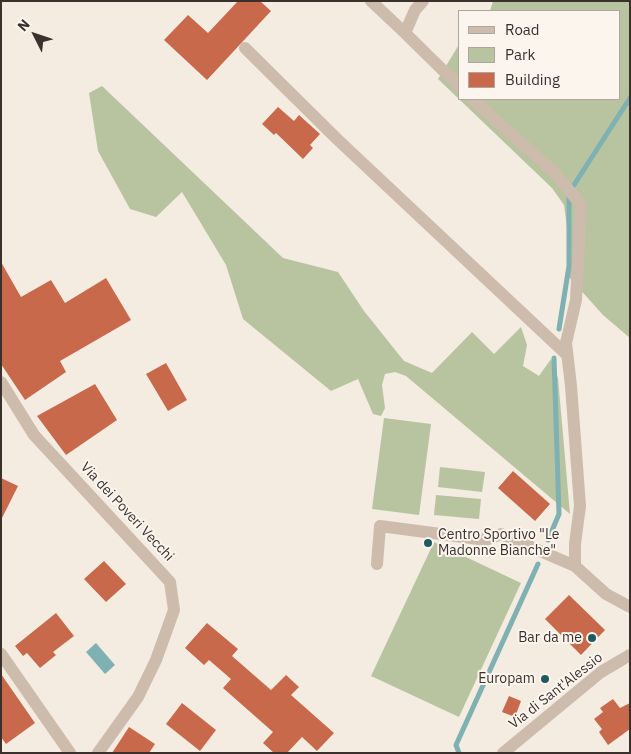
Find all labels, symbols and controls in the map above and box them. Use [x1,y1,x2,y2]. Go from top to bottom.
north arrow [10,10,60,60]
legend [458,10,621,100]
text: N [14,15,34,35]
text: Road [505,20,540,39]
text: Park [505,45,535,64]
text: Building [505,70,560,89]
street label: Via dei Poveri Vecchi [77,459,177,565]
place label: Centro Sportivo "Le Madonne Bianche" [438,527,560,560]
marker: Centro Sportivo "Le Madonne Bianche" [422,537,434,549]
place label: Bar da me [518,630,582,646]
marker: Bar da me [586,632,598,644]
street label: Via di Sant'Alessio [506,649,606,733]
place label: Europam [478,671,535,687]
marker: Europam [539,673,551,685]

